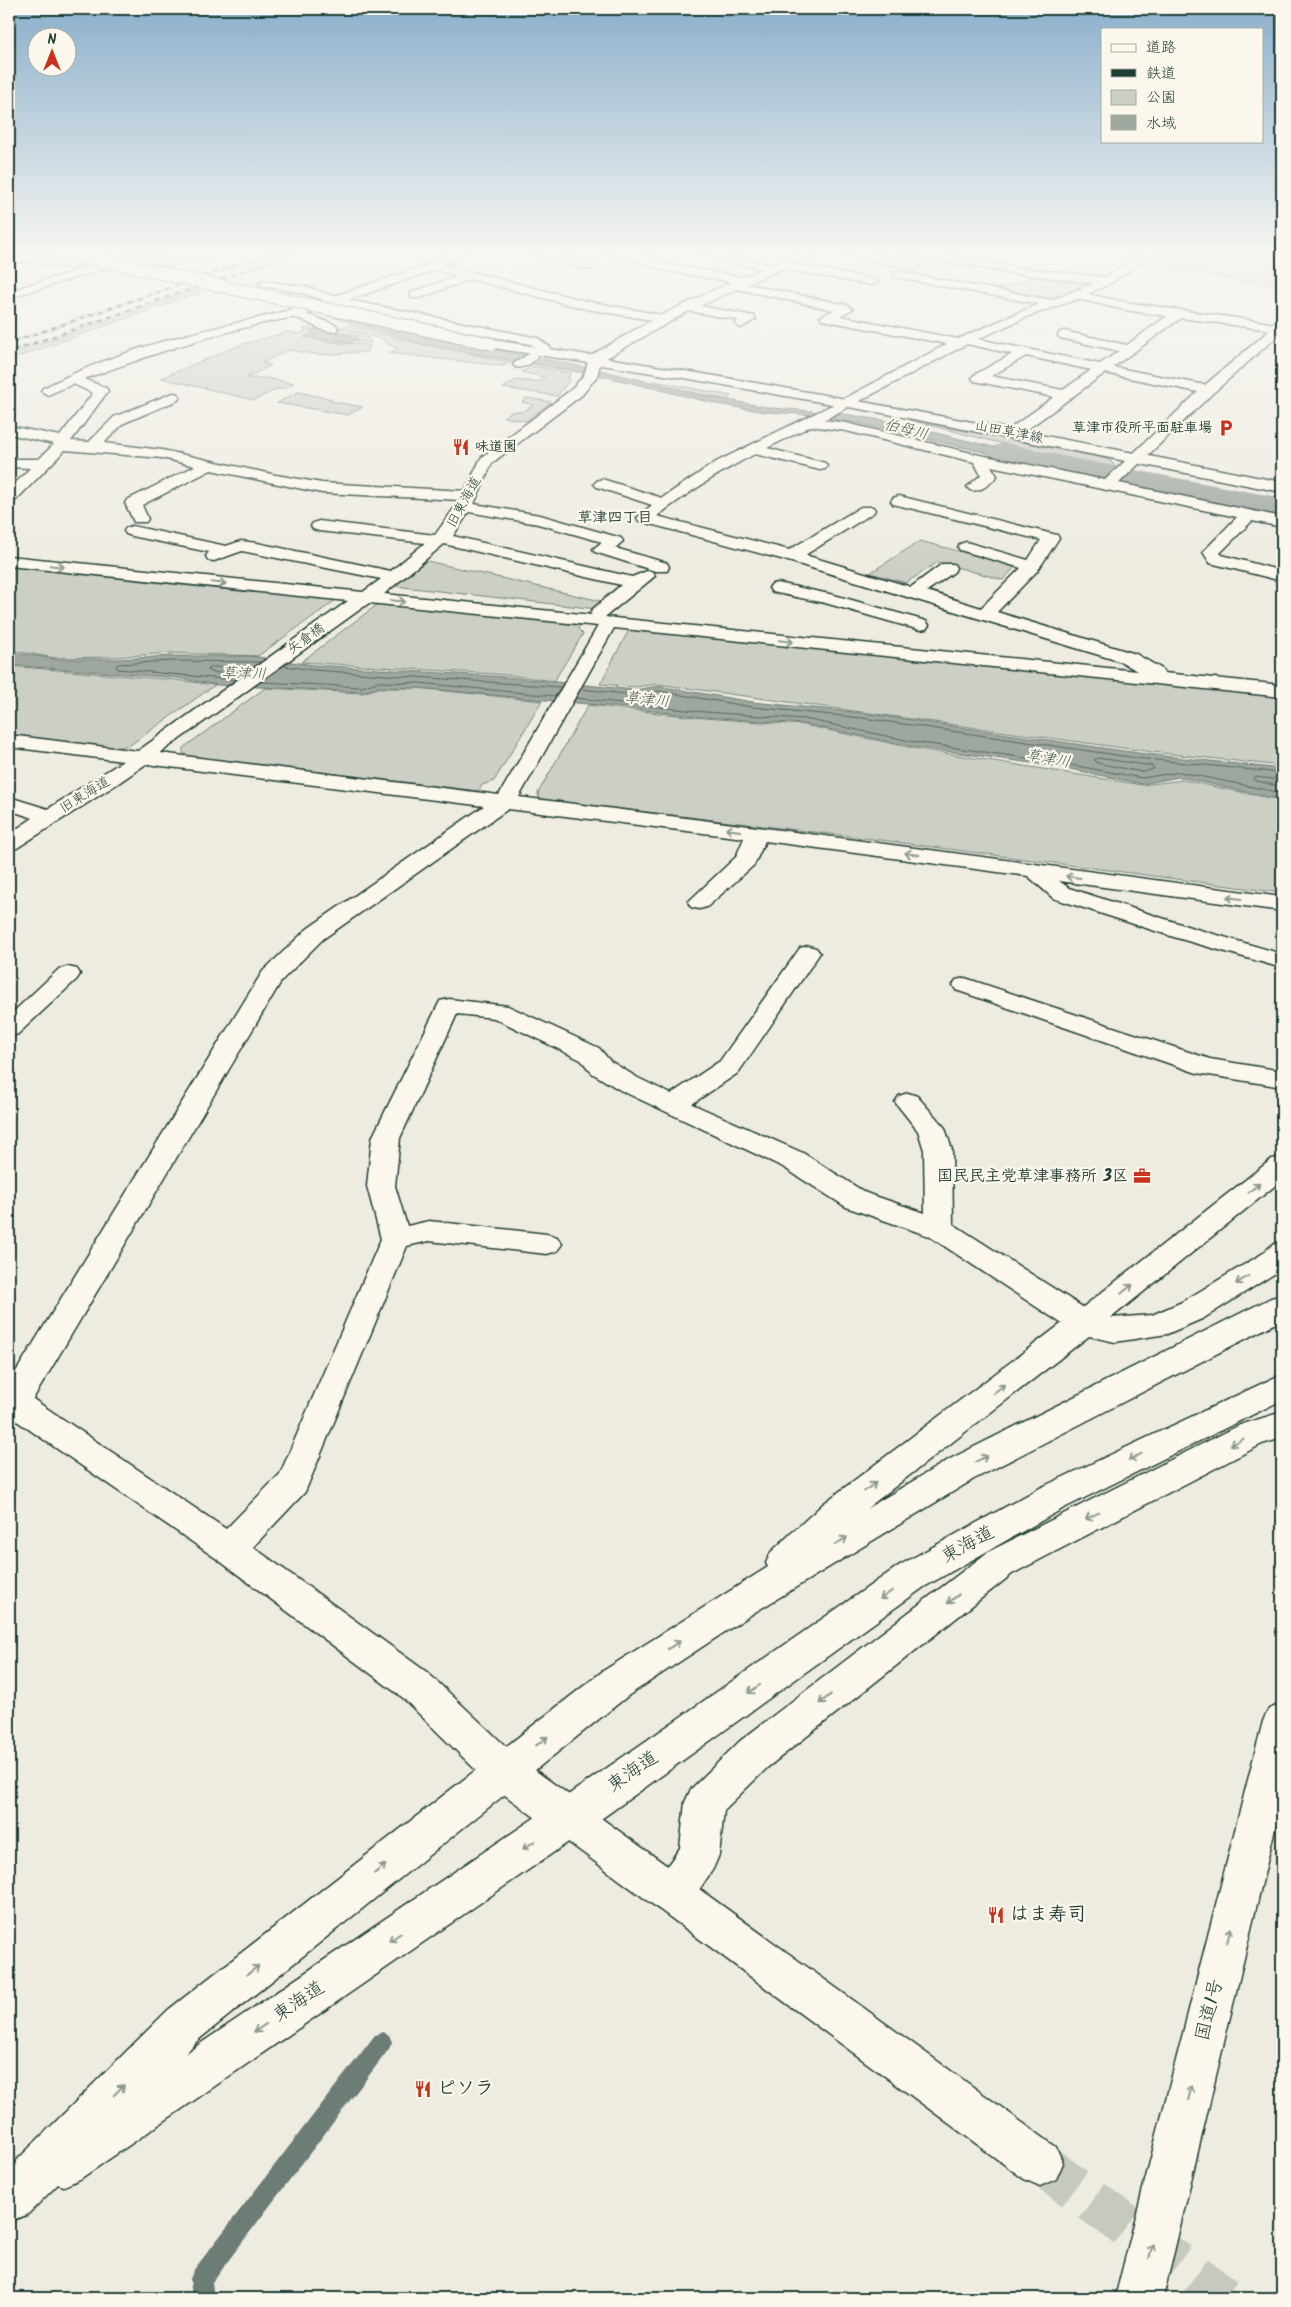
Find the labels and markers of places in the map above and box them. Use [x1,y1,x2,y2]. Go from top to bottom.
place label: 草津市役所平面駐車場 [1072,417,1212,439]
parking icon: 草津市役所平面駐車場 [1216,418,1236,438]
place label: 味道園 [475,436,517,458]
restaurant icon: 味道園 [451,437,471,457]
place label: 国民民主党草津事務所 3区 [937,1164,1128,1189]
office icon: 国民民主党草津事務所 3区 [1132,1166,1152,1186]
place label: はま寿司 [1010,1900,1086,1930]
restaurant icon: はま寿司 [986,1905,1006,1925]
place label: ピソラ [437,2074,494,2104]
restaurant icon: ピソラ [413,2079,433,2099]

